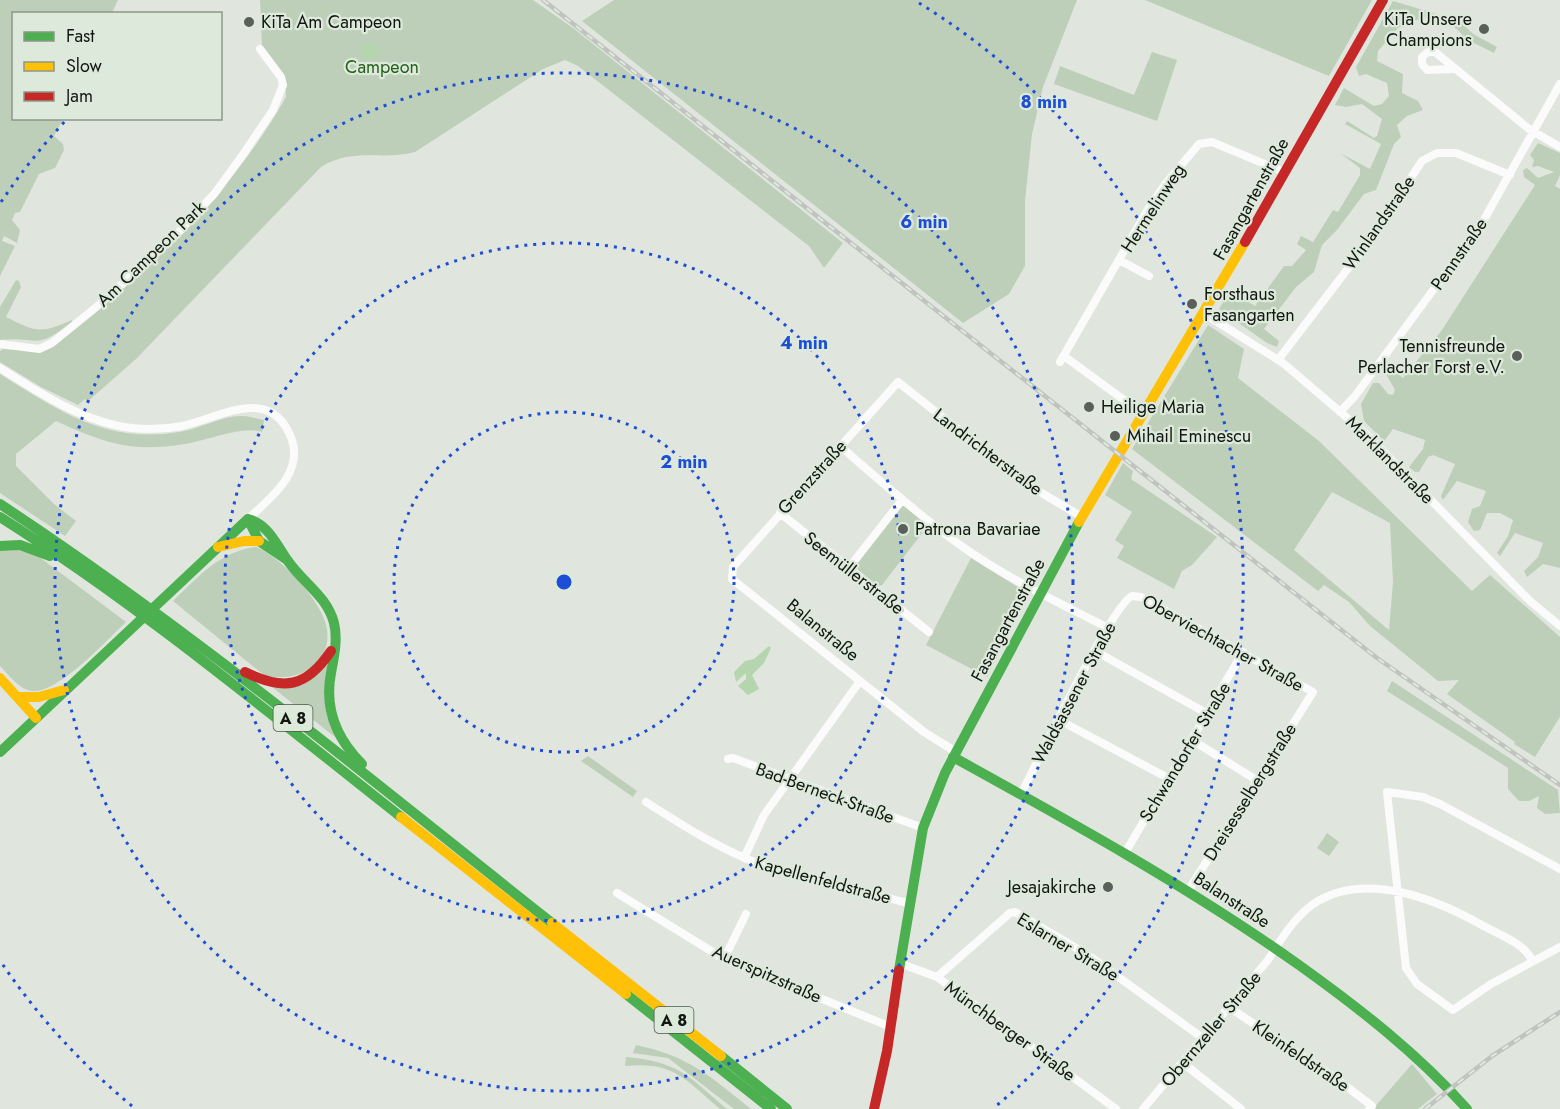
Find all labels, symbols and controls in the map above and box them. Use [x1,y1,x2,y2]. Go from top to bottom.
place label: KiTa Unsere Champions [1384,6,1472,53]
place label: KiTa Am Campeon [261,9,402,35]
legend [12,12,222,120]
marker: KiTa Am Campeon [242,15,256,29]
marker: KiTa Unsere Champions [1477,22,1491,36]
text: Fast [66,23,95,49]
text: Slow [66,53,103,79]
park label: Campeon [345,54,419,80]
text: Jam [64,83,93,109]
text: 8 min [1021,89,1067,115]
street label: Fasangartenstraße [1207,133,1295,265]
street label: Hermelinweg [1115,158,1191,258]
street label: Winlandstraße [1337,170,1421,276]
street label: Am Campeon Park [91,195,211,313]
text: 6 min [900,209,948,235]
street label: Pennstraße [1424,212,1494,296]
place label: Forsthaus Fasangarten [1204,281,1295,328]
marker: Forsthaus Fasangarten [1185,297,1199,311]
text: 4 min [780,330,828,356]
place label: Tennisfreunde Perlacher Forst e.V. [1358,333,1505,380]
marker: Tennisfreunde Perlacher Forst e.V. [1510,349,1524,363]
place label: Heilige Maria [1101,394,1204,420]
marker: Heilige Maria [1082,400,1096,414]
street label: Landrichterstraße [928,402,1048,502]
street label: Marklandstraße [1340,410,1440,510]
place label: Mihail Eminescu [1127,423,1251,449]
marker: Mihail Eminescu [1108,429,1122,443]
street label: Grenzstraße [771,434,853,520]
text: 2 min [660,449,708,475]
place label: Patrona Bavariae [915,516,1041,542]
marker: Patrona Bavariae [896,522,910,536]
street label: Seemüllerstraße [798,525,910,621]
street label: Fasangartenstraße [964,554,1052,686]
centre of rings [554,572,574,592]
street label: Oberviechtacher Straße [1138,588,1308,698]
street label: Balanstraße [781,593,865,667]
street label: Waldsassener Straße [1026,617,1122,769]
street label: Schwandorfer Straße [1133,677,1237,827]
road number: A 8 [274,705,312,731]
street label: Dreisesselbergstraße [1197,718,1303,866]
street label: Bad-Berneck-Straße [752,756,898,830]
street label: Kapellenfeldstraße [752,849,894,911]
street label: Balanstraße [1189,865,1275,935]
place label: Jesajakirche [1006,874,1096,900]
marker: Jesajakirche [1101,880,1115,894]
street label: Eslarner Straße [1012,906,1124,988]
street label: Auerspitzstraße [708,938,826,1010]
street label: Obernzeller Straße [1155,965,1267,1093]
street label: Münchberger Straße [939,974,1081,1088]
road number: A 8 [654,1007,694,1033]
street label: Kleinfeldstraße [1247,1014,1355,1098]

